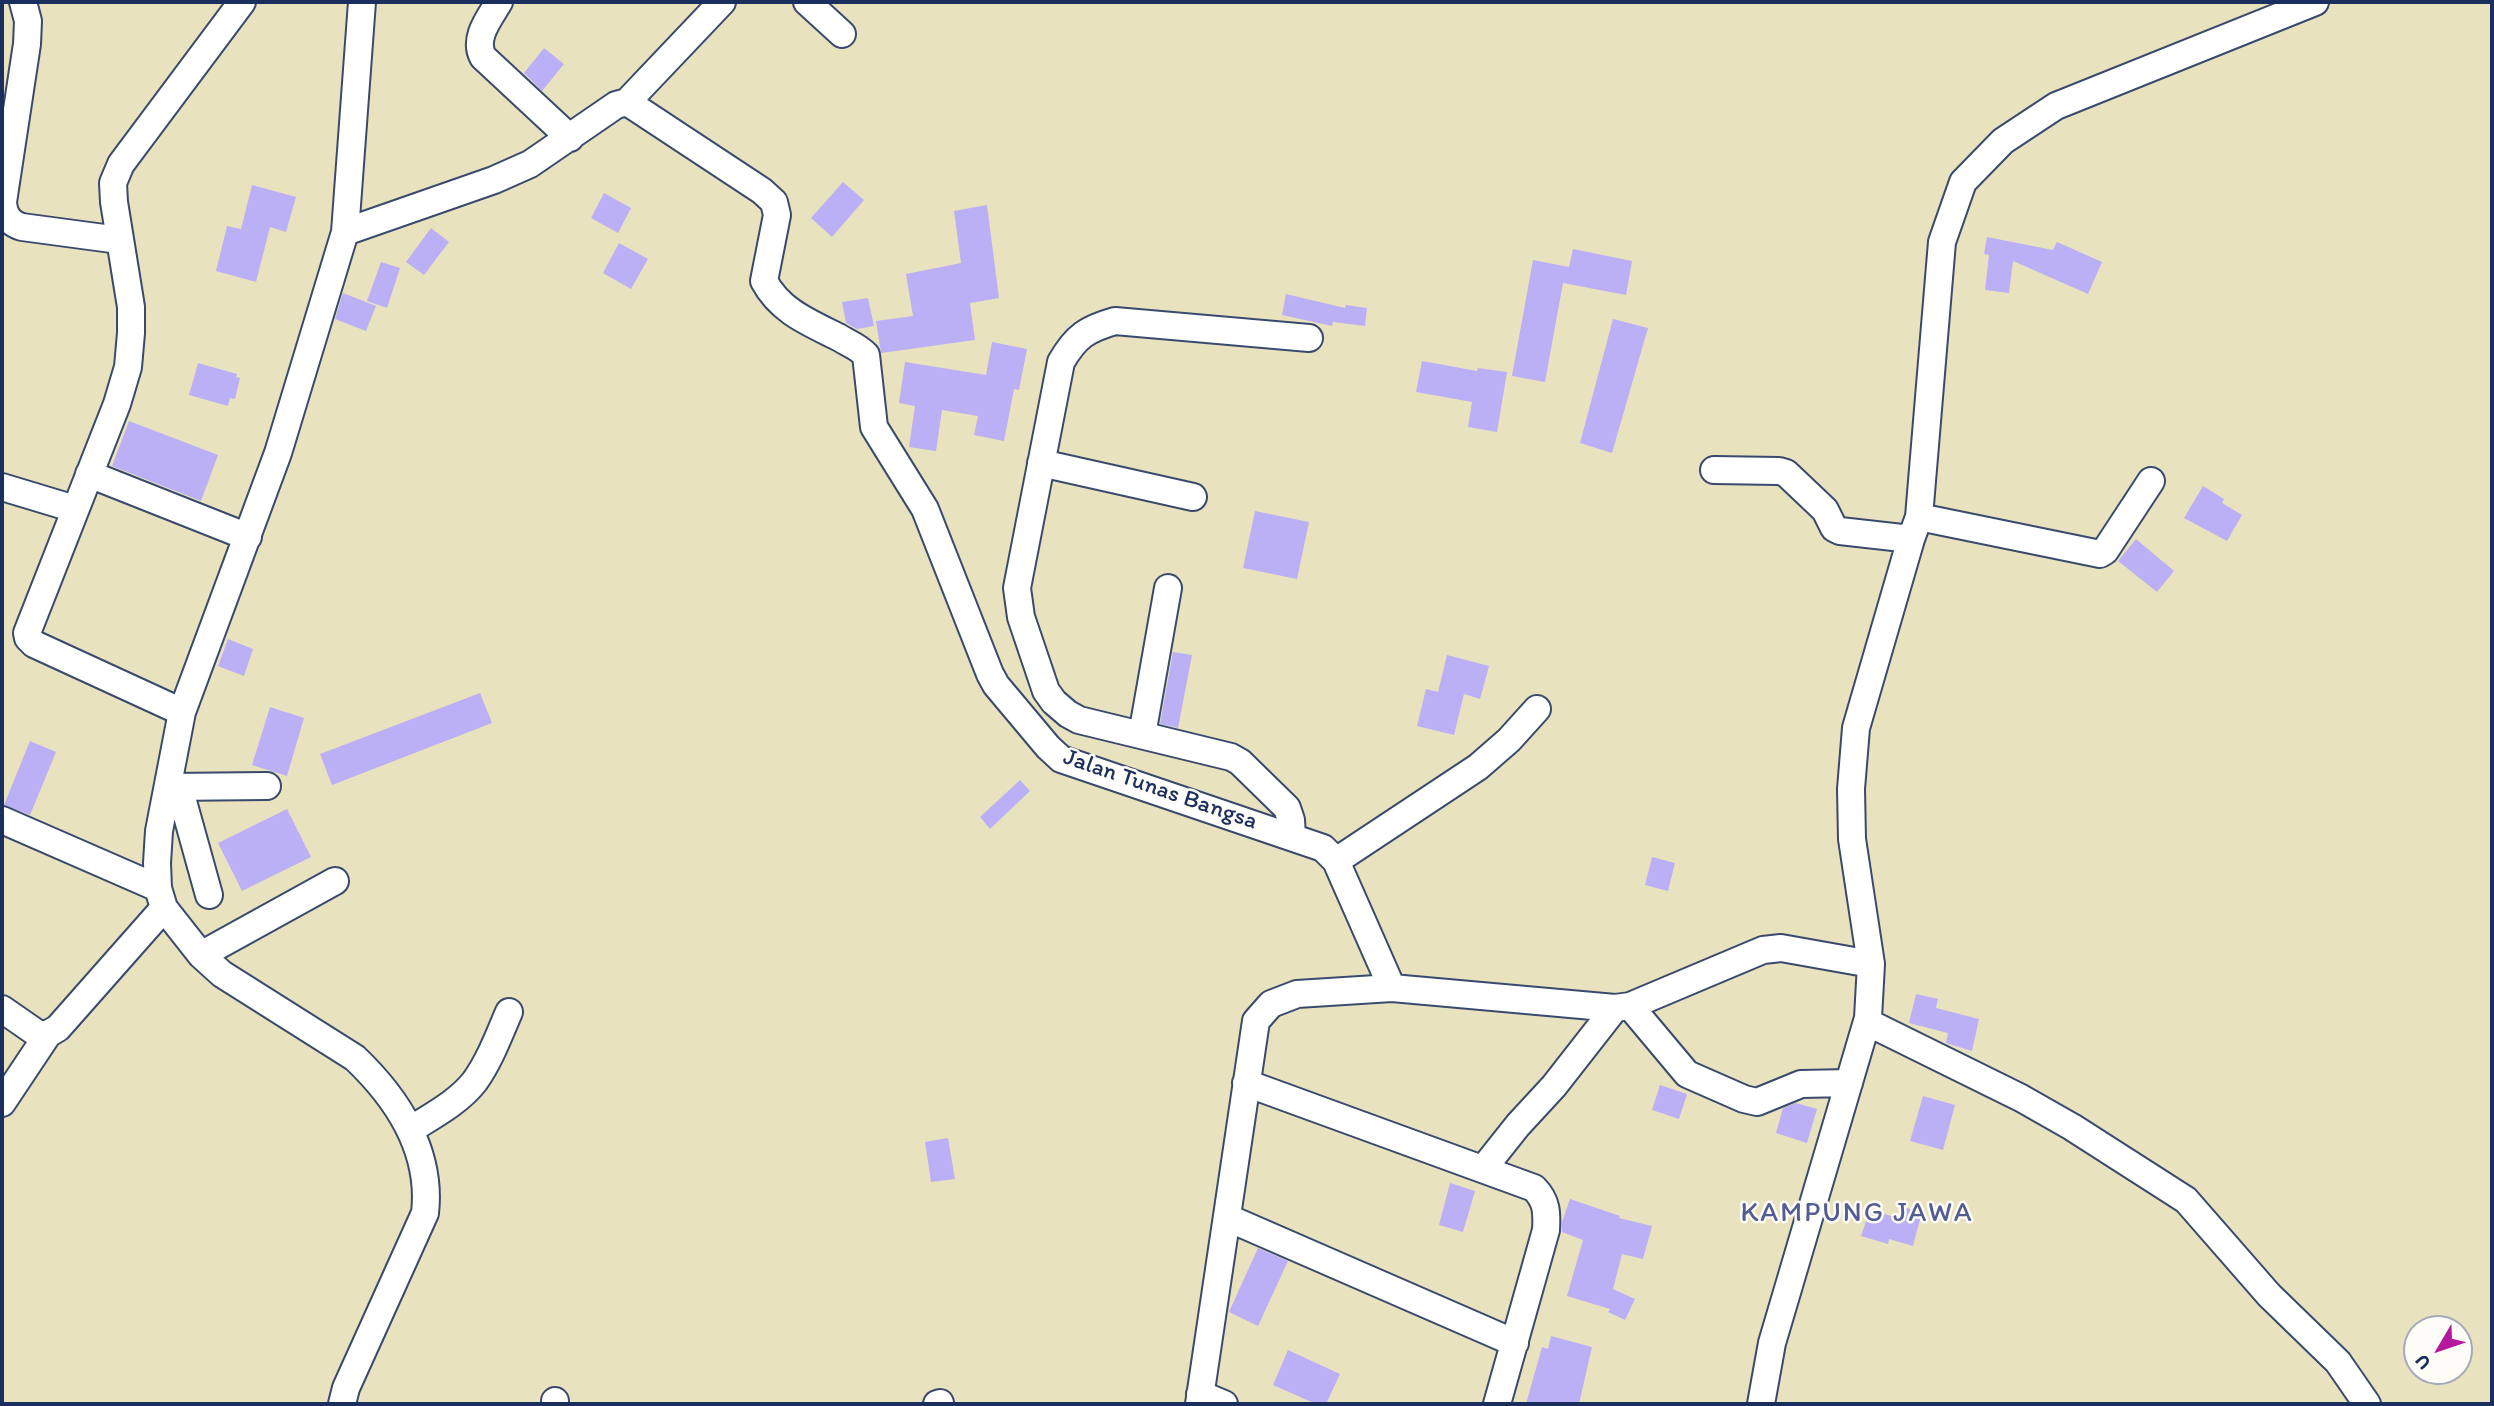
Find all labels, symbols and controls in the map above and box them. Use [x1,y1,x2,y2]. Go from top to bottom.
street label: Jalan Tunas Bangsa [1059,743,1261,837]
district label: KAMPUNG JAWA [1741,1197,1973,1231]
north arrow [2403,1315,2473,1385]
text: U [2410,1350,2436,1374]

